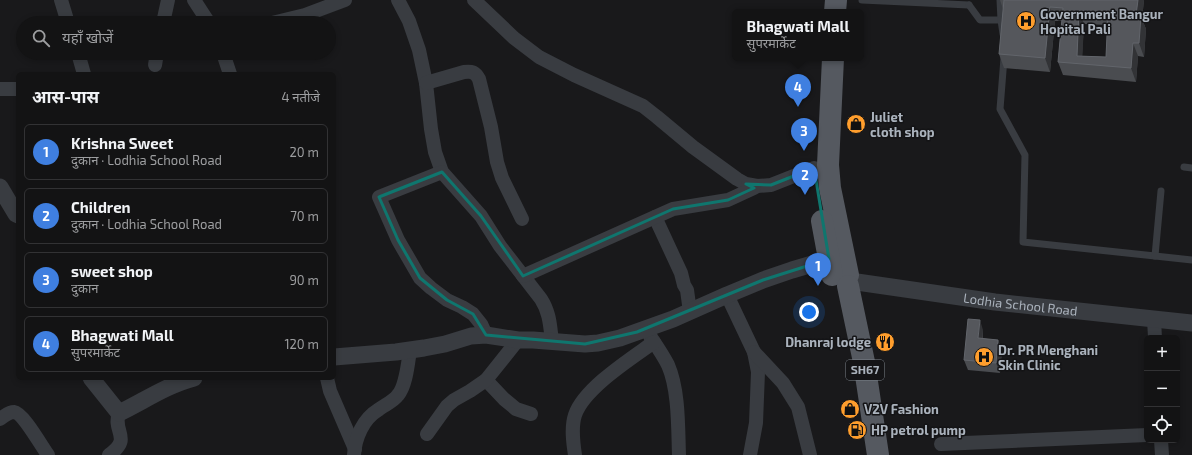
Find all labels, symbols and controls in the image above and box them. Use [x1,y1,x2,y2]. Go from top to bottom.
place label: Government Bangur Hopital Pali [1040,6,1163,37]
popup [732,9,864,61]
hospital icon: Government Bangur Hopital Pali [1015,10,1037,32]
search box [16,16,336,60]
text: Bhagwati Mall [747,17,849,35]
icon: search [30,27,52,49]
text: यहाँ खोजें [62,28,113,46]
text: सुपरमार्केट [747,35,796,51]
pin: 4 [785,74,811,107]
text: आस-पास [32,86,99,106]
text: 4 नतीजे [281,89,320,105]
place label: Juliet cloth shop [870,109,935,140]
shop icon: Juliet cloth shop [845,113,867,135]
pin: 3 [791,118,817,151]
text: Krishna Sweet [71,134,173,152]
text: 1 [43,144,49,160]
text: 20 m [290,144,319,160]
text: दुकान · Lodhia School Road [71,152,222,168]
pin: 2 [792,162,818,195]
text: Children [71,198,131,216]
text: 2 [42,208,50,224]
text: 70 m [290,208,319,224]
text: दुकान · Lodhia School Road [71,216,222,232]
pin: 1 [805,253,831,286]
text: sweet shop [71,262,153,280]
text: 3 [42,272,50,288]
text: 90 m [289,272,319,288]
text: दुकान [71,280,98,296]
street label: Lodhia School Road [962,290,1078,319]
your location [799,302,819,322]
text: Bhagwati Mall [71,326,174,344]
restaurant icon: Dhanraj lodge [874,331,896,353]
place label: Dhanraj lodge [785,334,871,350]
map controls [1144,335,1180,443]
button: + [1144,335,1180,371]
text: 4 [42,336,50,352]
text: 120 m [284,336,319,352]
place label: Dr. PR Menghani Skin Clinic [998,342,1098,373]
text: सुपरमार्केट [71,344,120,360]
hospital icon: Dr. PR Menghani Skin Clinic [973,346,995,368]
road number: SH67 [846,360,884,380]
button: − [1144,371,1180,407]
shop icon: V2V Fashion [839,398,861,420]
place label: V2V Fashion [864,401,939,417]
button: locate [1144,407,1180,443]
fuel station icon: HP petrol pump [846,419,868,441]
place label: HP petrol pump [871,422,966,438]

